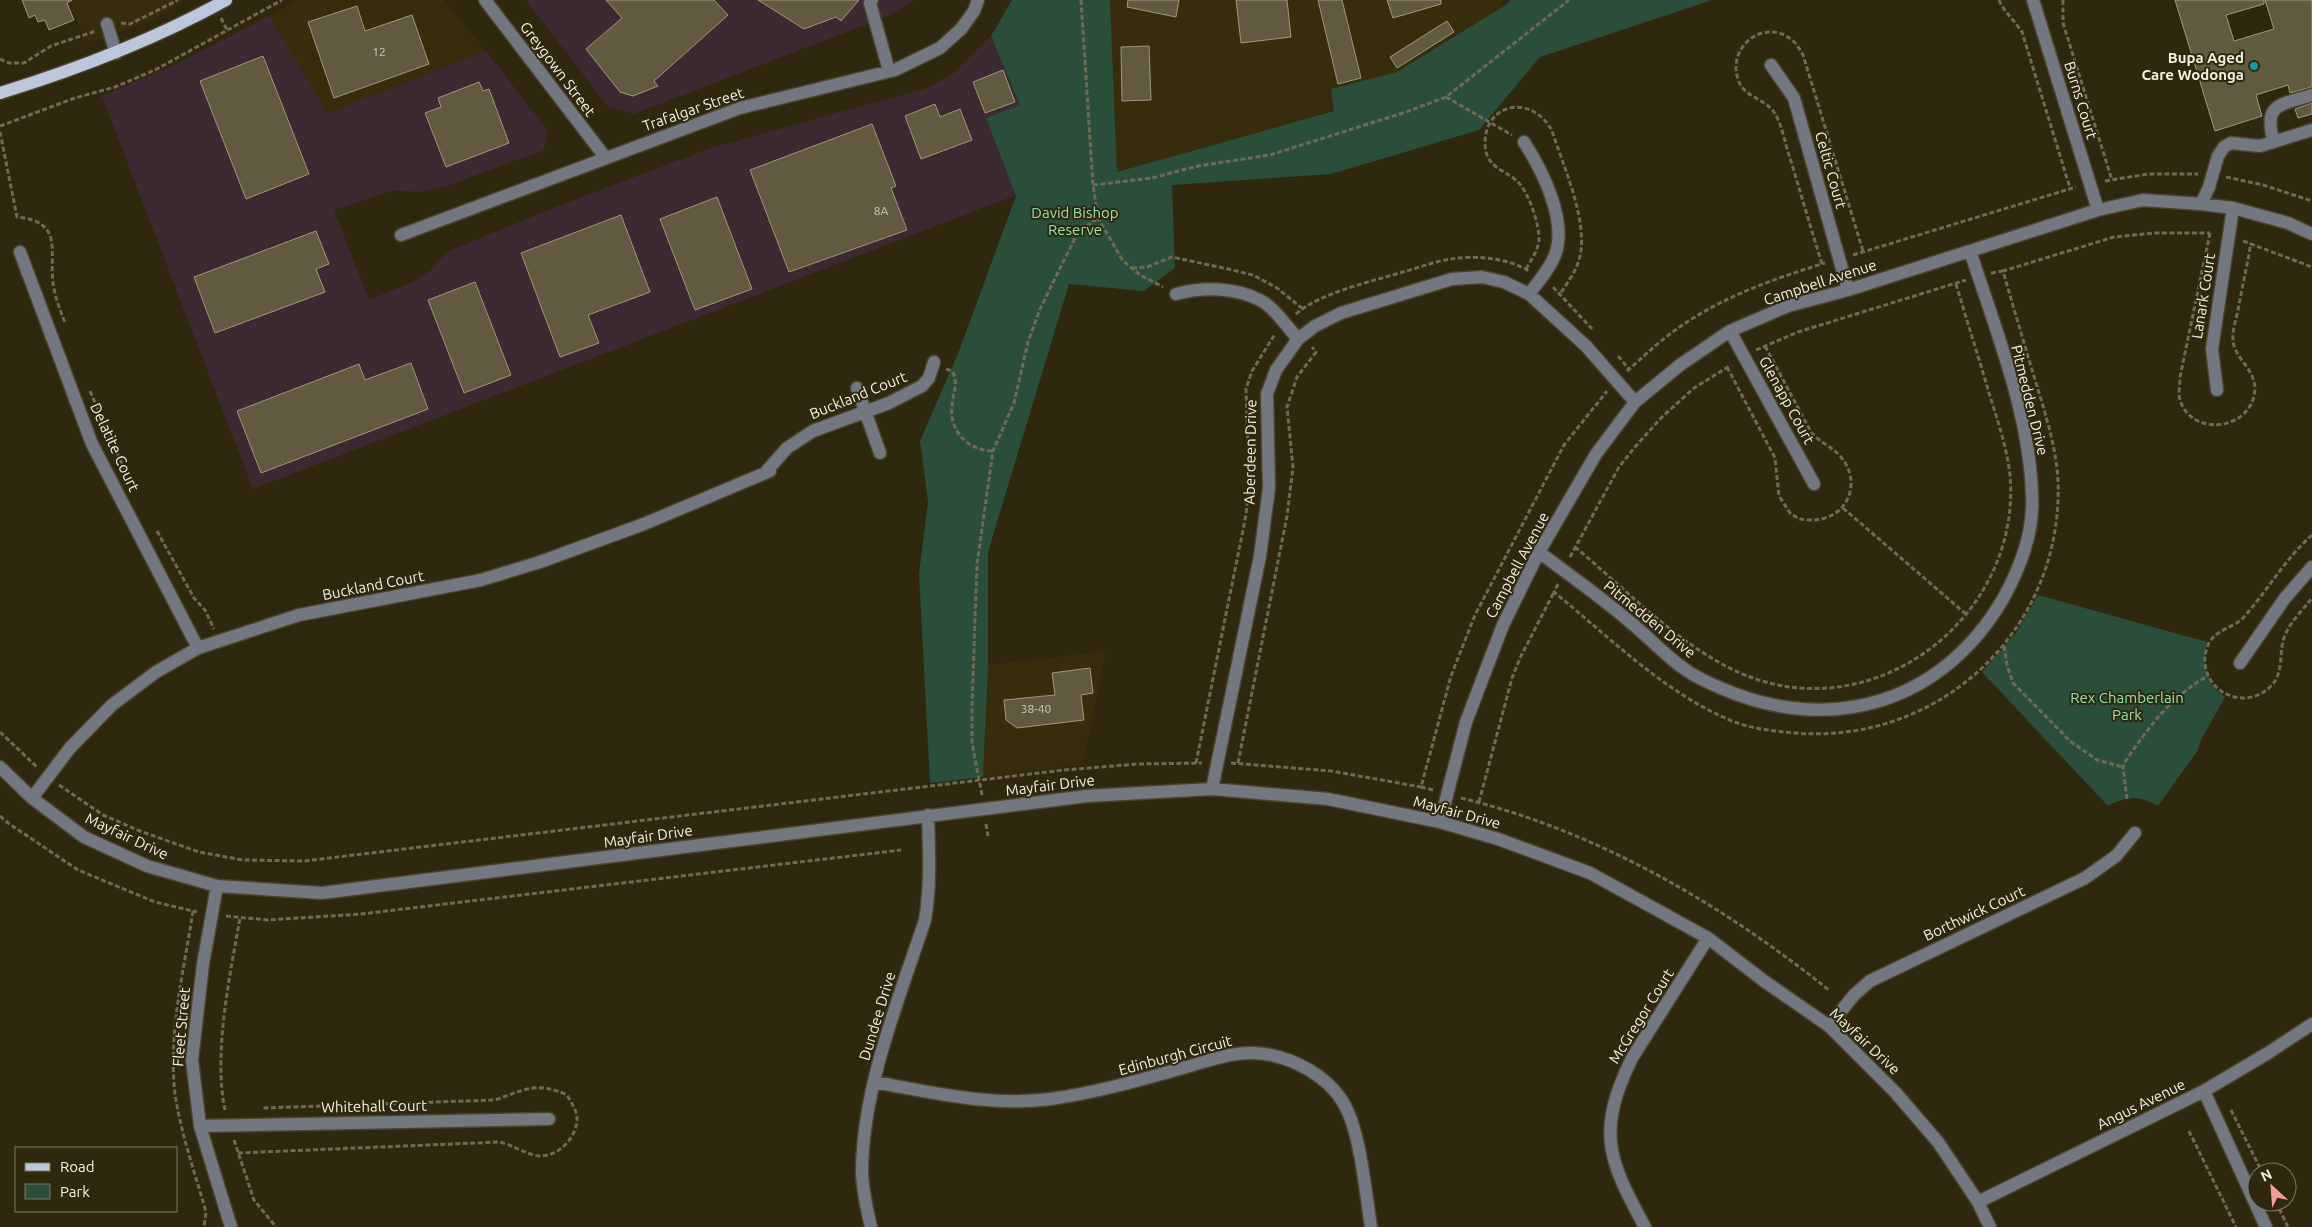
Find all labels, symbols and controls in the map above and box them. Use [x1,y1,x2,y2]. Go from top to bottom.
street label: Greygown Street [517,18,599,120]
house number: 12 [372,45,386,58]
place label: Bupa Aged Care Wodonga [2141,49,2244,83]
street label: Burns Court [2061,59,2101,141]
marker: Bupa Aged Care Wodonga [2248,60,2260,72]
street label: Trafalgar Street [640,84,746,134]
street label: Celtic Court [1812,129,1850,211]
house number: 8A [874,204,888,217]
park label: David Bishop Reserve [1031,204,1119,238]
street label: Lanark Court [2188,252,2218,340]
street label: Campbell Avenue [1761,256,1879,308]
street label: Pitmedden Drive [2008,343,2052,457]
street label: Glenapp Court [1756,353,1818,447]
street label: Buckland Court [807,368,909,422]
street label: Aberdeen Drive [1241,399,1259,505]
street label: Delatite Court [87,400,143,494]
street label: Campbell Avenue [1482,509,1552,621]
street label: Buckland Court [321,567,425,603]
street label: Pitmedden Drive [1601,577,1699,661]
park label: Rex Chamberlain Park [2070,689,2184,723]
house number: 38-40 [1021,702,1051,715]
street label: Mayfair Drive [1004,771,1096,799]
street label: Mayfair Drive [1412,792,1502,832]
street label: Mayfair Drive [83,809,171,863]
street label: Mayfair Drive [602,821,694,851]
street label: Borthwick Court [1921,882,2027,944]
street label: McGregor Court [1605,965,1677,1067]
street label: Dundee Drive [855,970,899,1062]
street label: Fleet Street [169,987,193,1067]
street label: Mayfair Drive [1826,1004,1904,1078]
street label: Edinburgh Circuit [1117,1032,1234,1078]
street label: Angus Avenue [2094,1075,2188,1133]
street label: Whitehall Court [321,1097,427,1115]
legend [15,1147,178,1212]
text: Road [60,1158,95,1175]
north arrow [2247,1162,2297,1212]
text: N [2258,1166,2275,1185]
text: Park [60,1183,90,1200]

